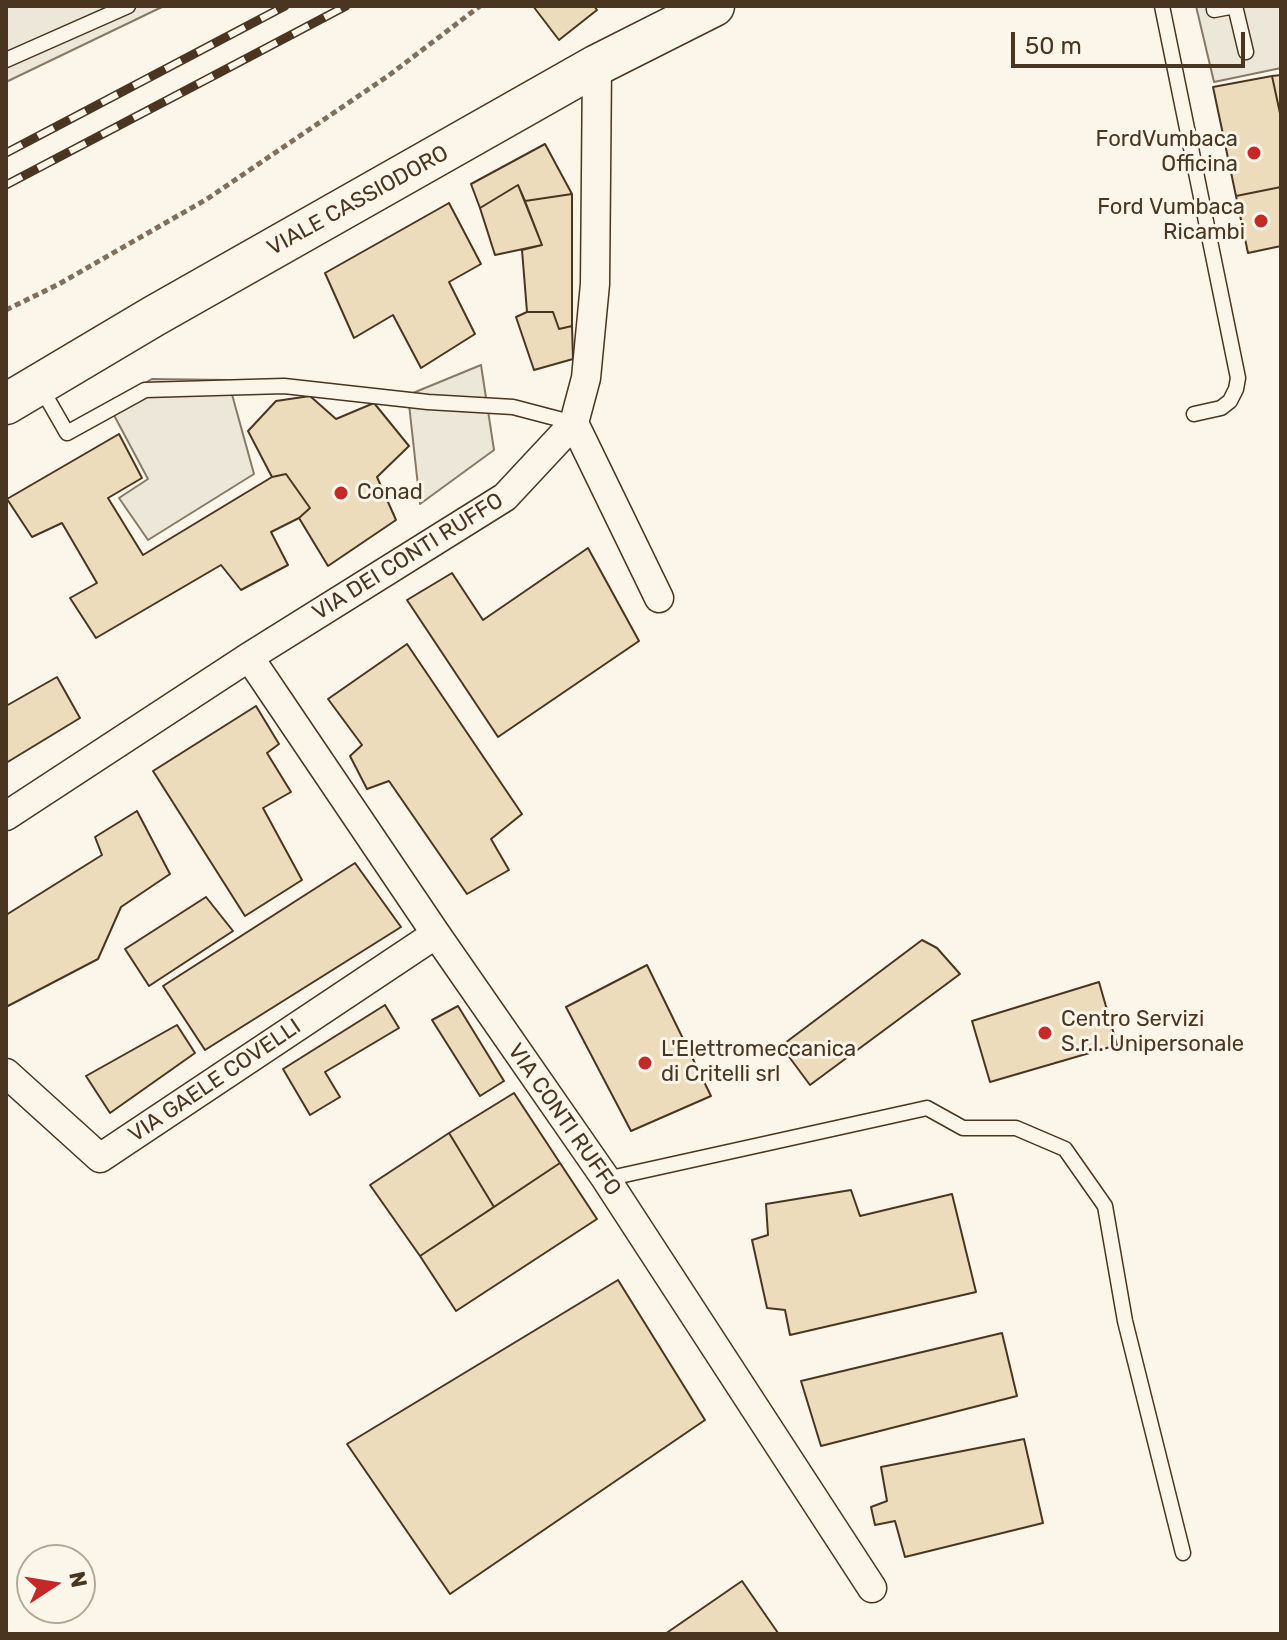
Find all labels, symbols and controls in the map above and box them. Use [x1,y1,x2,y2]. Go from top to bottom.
scale bar [1015,16,1249,66]
text: 50 m [1025,32,1082,60]
place label: FordVumbaca Officina [1096,127,1238,178]
street label: VIALE CASSIODORO [263,140,453,262]
marker: FordVumbaca Officina [1245,144,1263,162]
place label: Ford Vumbaca Ricambi [1097,195,1245,246]
marker: Ford Vumbaca Ricambi [1252,212,1270,230]
place label: Conad [357,480,423,506]
marker: Conad [332,484,350,502]
street label: VIA DEI CONTI RUFFO [308,488,508,626]
place label: Centro Servizi S.r.l. Unipersonale [1061,1007,1244,1058]
street label: VIA GAELE COVELLI [124,1014,306,1148]
marker: Centro Servizi S.r.l. Unipersonale [1036,1024,1054,1042]
place label: L'Elettromeccanica di Critelli srl [661,1037,856,1088]
street label: VIA CONTI RUFFO [502,1039,626,1201]
marker: L'Elettromeccanica di Critelli srl [636,1054,654,1072]
north arrow [16,1544,96,1624]
text: N [63,1569,93,1590]

